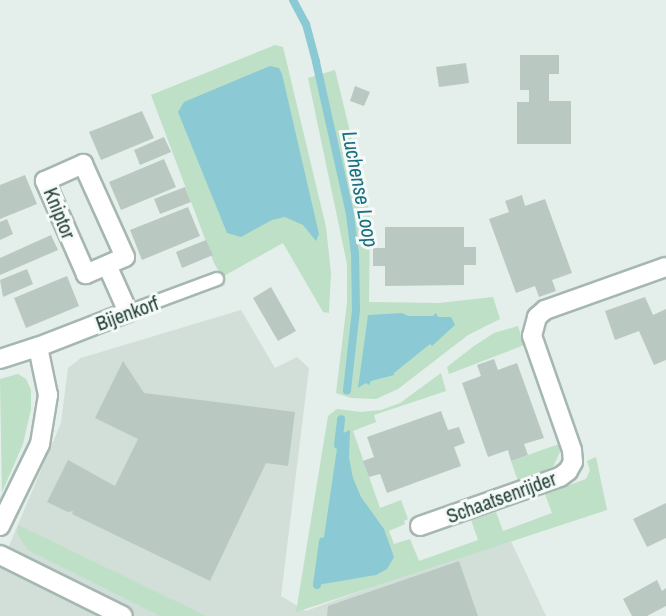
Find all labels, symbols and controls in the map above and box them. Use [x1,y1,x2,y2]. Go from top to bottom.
water label: Luchense Loop [336,129,384,249]
street label: Kniptor [39,184,81,242]
street label: Bijenkorf [92,291,162,335]
street label: Schaatsenrijder [443,466,559,528]

